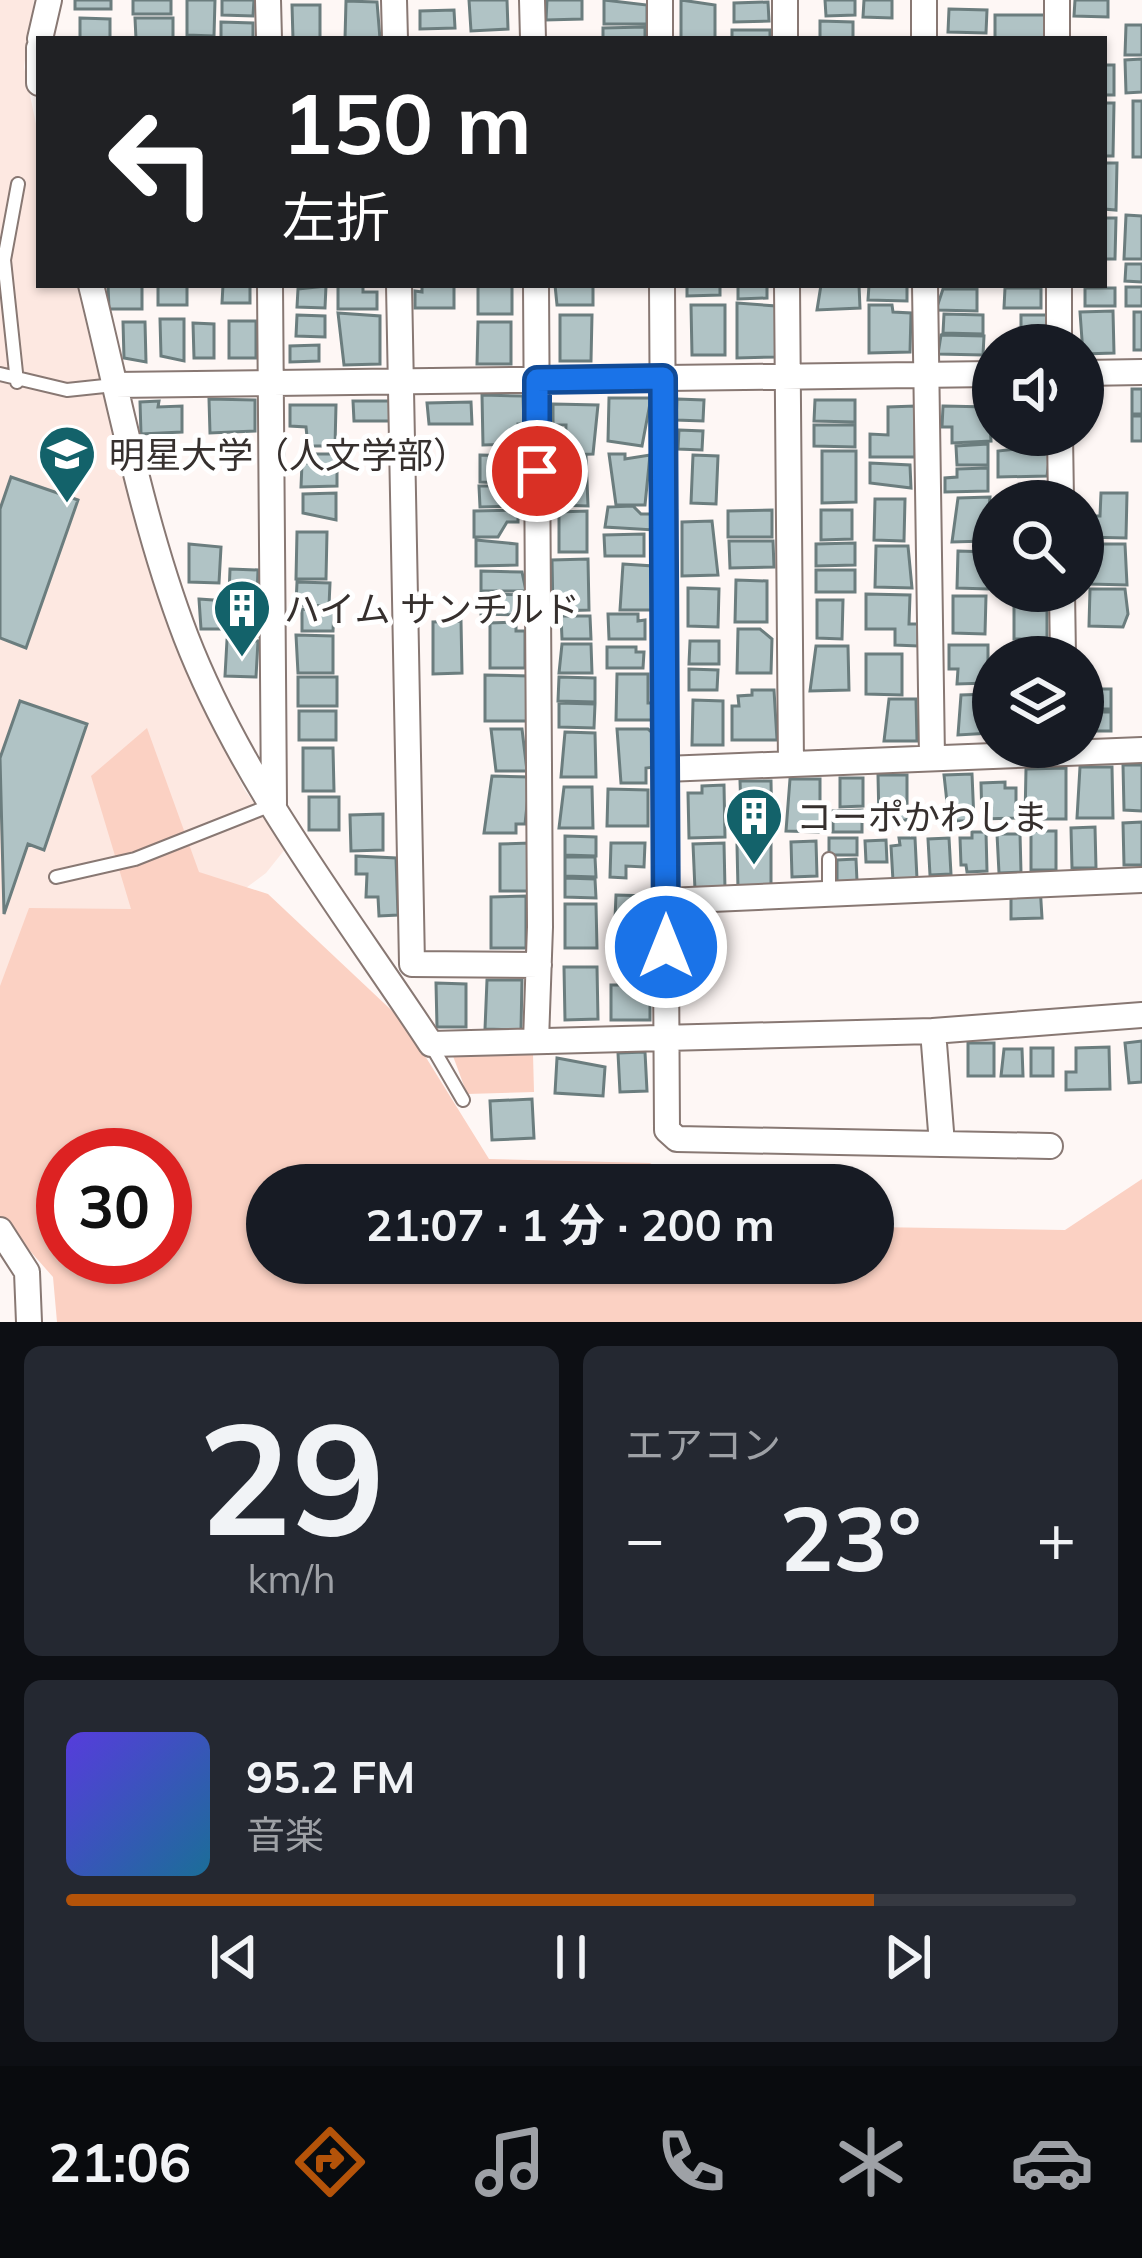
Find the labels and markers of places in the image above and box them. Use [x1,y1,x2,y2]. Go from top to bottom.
pin [486,420,588,522]
school or university icon: 明星大学（人文学部） [36,423,98,505]
place label: 明星大学（人文学部） [109,432,469,477]
building icon: ハイム サンチルド [211,577,273,659]
place label: ハイム サンチルド [284,586,580,631]
building icon: コーポかわしま [723,785,785,867]
place label: コーポかわしま [796,794,1048,839]

